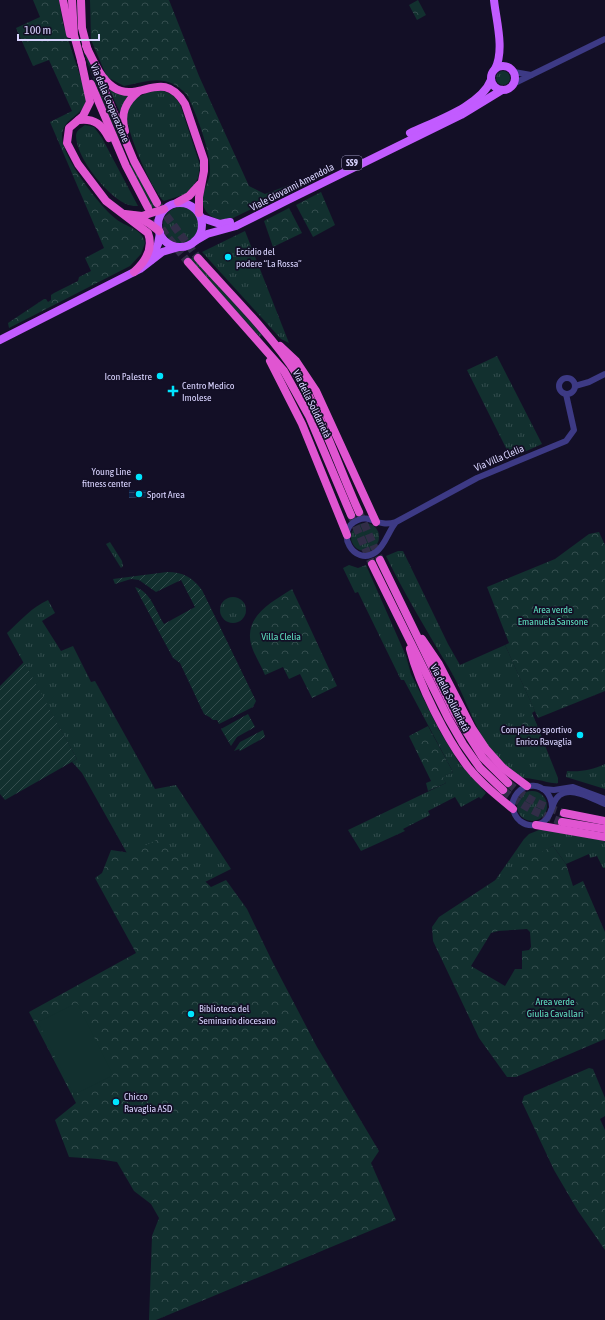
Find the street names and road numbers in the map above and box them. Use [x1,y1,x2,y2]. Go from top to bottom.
street label: Via della Cooperazione [88,62,132,144]
road number: SS9 [342,156,362,170]
street label: Viale Giovanni Amendola [248,161,336,213]
street label: Via della Solidarietà [291,368,333,440]
street label: Via Villa Clelia [472,442,526,473]
street label: Via della Solidarietà [428,662,472,734]

